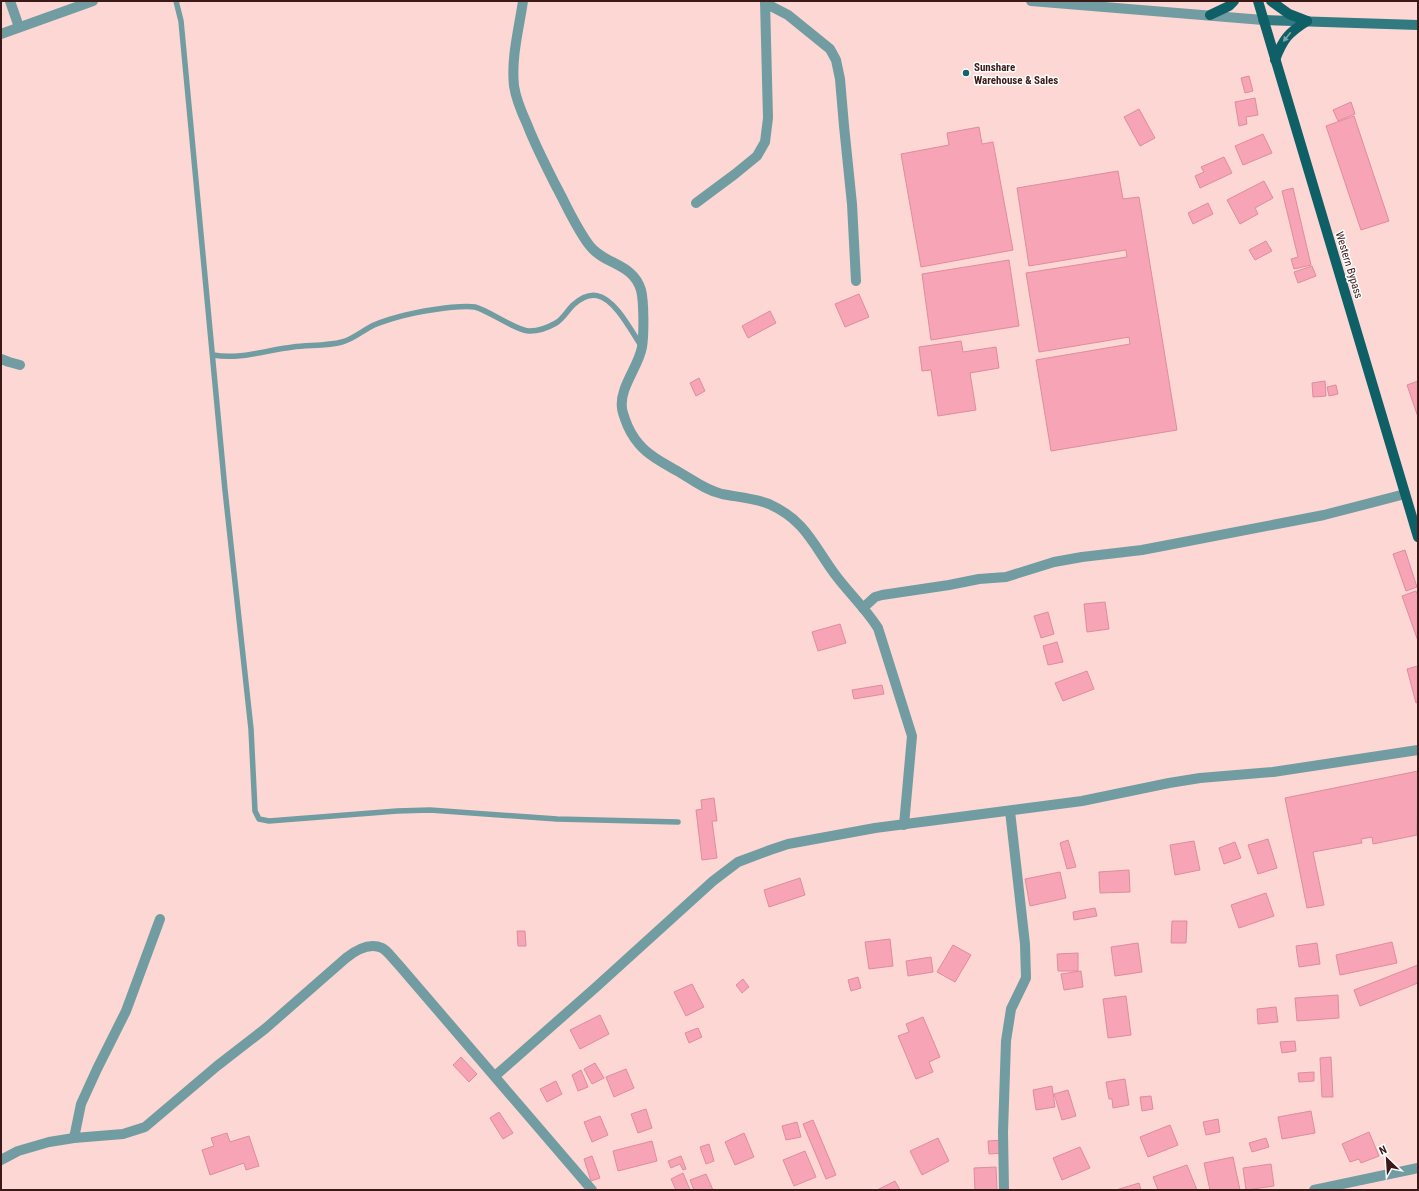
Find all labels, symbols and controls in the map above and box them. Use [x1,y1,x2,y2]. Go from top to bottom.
one-way arrow [1282,31,1291,42]
place label: Sunshare Warehouse & Sales [974,61,1058,87]
marker: Sunshare Warehouse & Sales [961,68,971,78]
street label: Western Bypass [1333,230,1365,300]
north arrow [1367,1139,1407,1179]
text: N [1377,1143,1389,1158]

